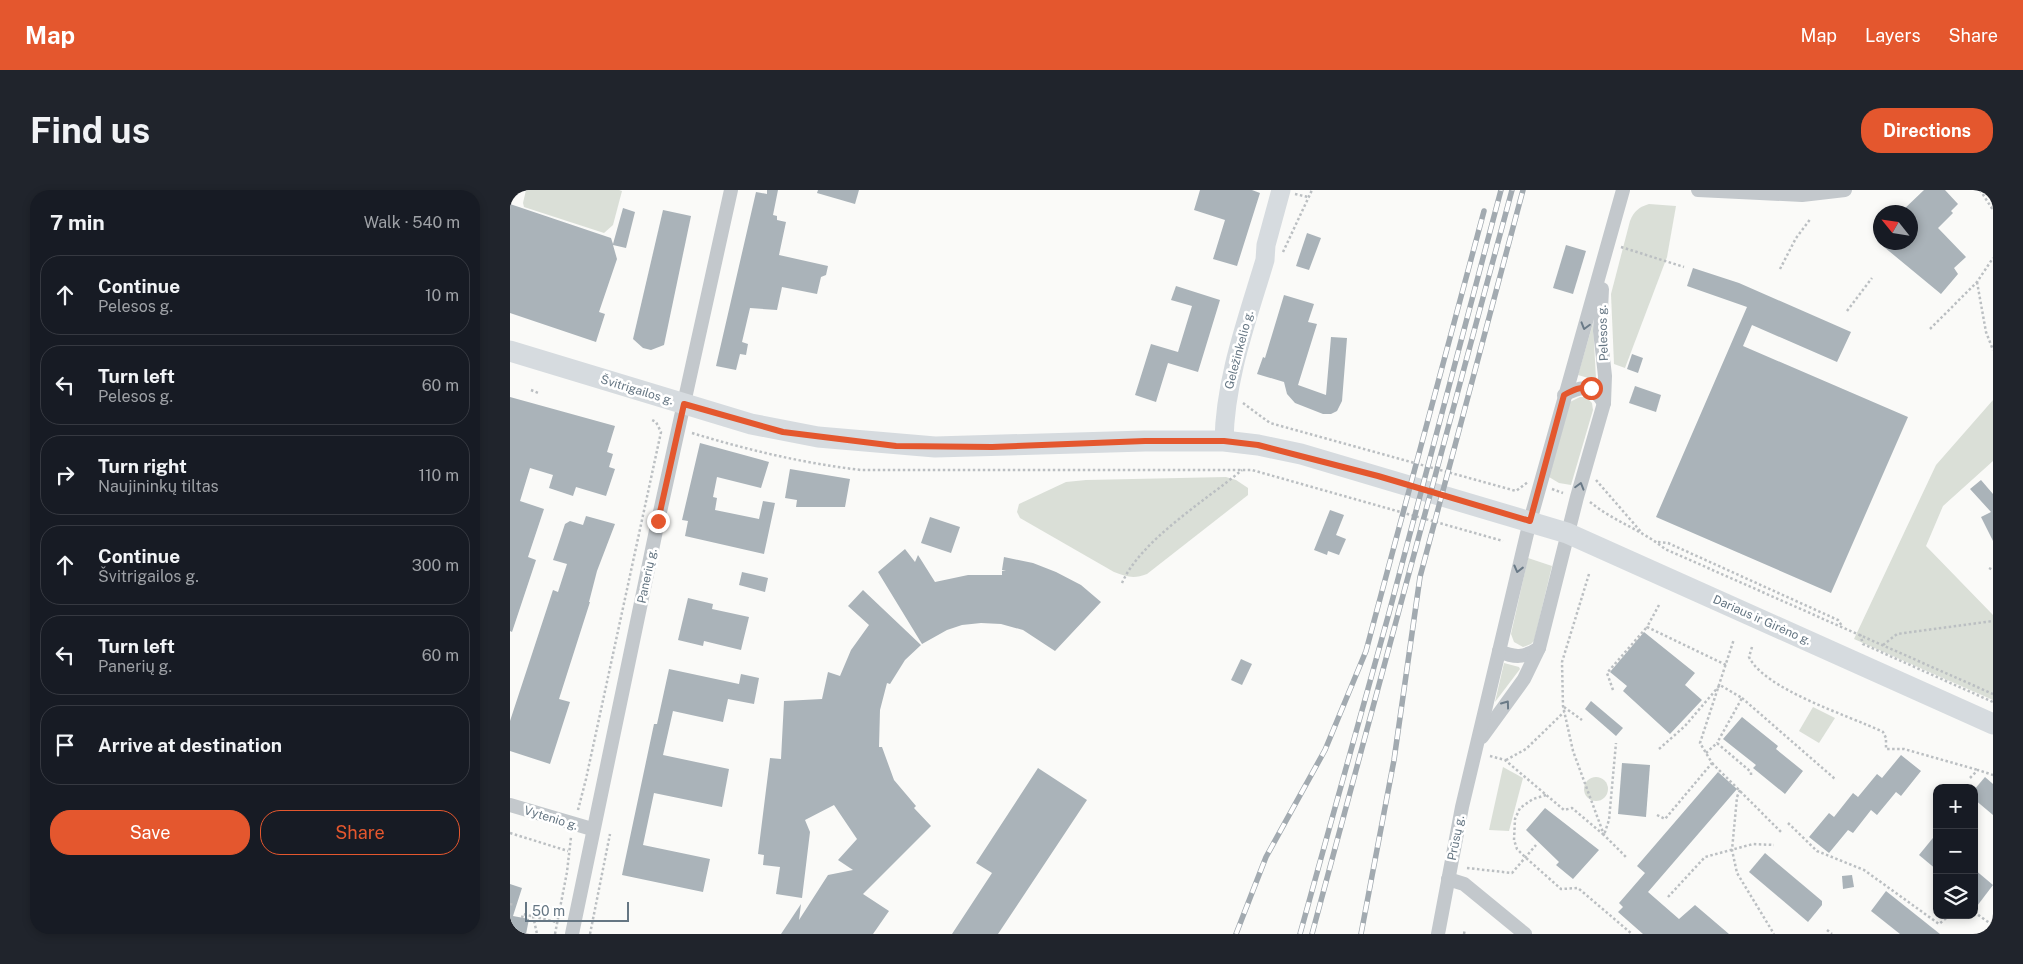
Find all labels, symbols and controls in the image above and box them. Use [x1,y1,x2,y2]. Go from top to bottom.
text: Map [25,21,75,49]
text: Map [1801,25,1837,46]
text: Layers [1865,25,1921,46]
text: Share [1949,25,1998,46]
button: Directions [1861,108,1993,153]
text: Find us [30,110,150,151]
north arrow [1873,205,1918,250]
text: 7 min [50,210,105,235]
text: Walk · 540 m [364,213,460,232]
text: Continue [98,275,180,297]
icon: ahead [51,281,79,309]
text: 10 m [425,286,459,305]
text: Pelesos g. [98,297,173,316]
street label: Pelesos g. [1595,305,1611,361]
street label: Geležinkelio g. [1222,309,1256,391]
one-way arrow [1580,321,1590,329]
text: Turn left [98,365,175,387]
icon: left [51,371,79,399]
street label: Švitrigailos g. [599,372,675,408]
text: 60 m [422,376,459,395]
route start [1580,377,1603,400]
text: Pelesos g. [98,387,173,406]
text: Turn right [98,455,187,477]
icon: right [51,461,79,489]
text: 110 m [418,466,459,485]
text: Naujininkų tiltas [98,477,219,496]
one-way arrow [1574,483,1584,491]
route end [647,510,670,533]
text: Continue [98,545,180,567]
street label: Panerių g. [634,547,660,605]
icon: ahead [51,551,79,579]
text: 300 m [412,556,459,575]
one-way arrow [1513,564,1524,573]
text: Švitrigailos g. [98,567,199,586]
street label: Dariaus ir Girėno g. [1711,592,1813,648]
text: Turn left [98,635,175,657]
icon: left [51,641,79,669]
text: 60 m [422,646,459,665]
text: Panerių g. [98,657,172,676]
one-way arrow [1500,700,1509,710]
icon: arrive [51,731,79,759]
text: Arrive at destination [98,734,282,756]
map controls [1933,784,1978,919]
button: + [1933,784,1978,829]
street label: Vytenio g. [522,803,580,833]
button: Save [50,810,250,855]
button: Share [260,810,460,855]
street label: Prūsų g. [1445,814,1467,862]
button: − [1933,829,1978,874]
button: layers [1933,874,1978,919]
scale bar [525,899,629,922]
text: 50 m [532,903,565,919]

